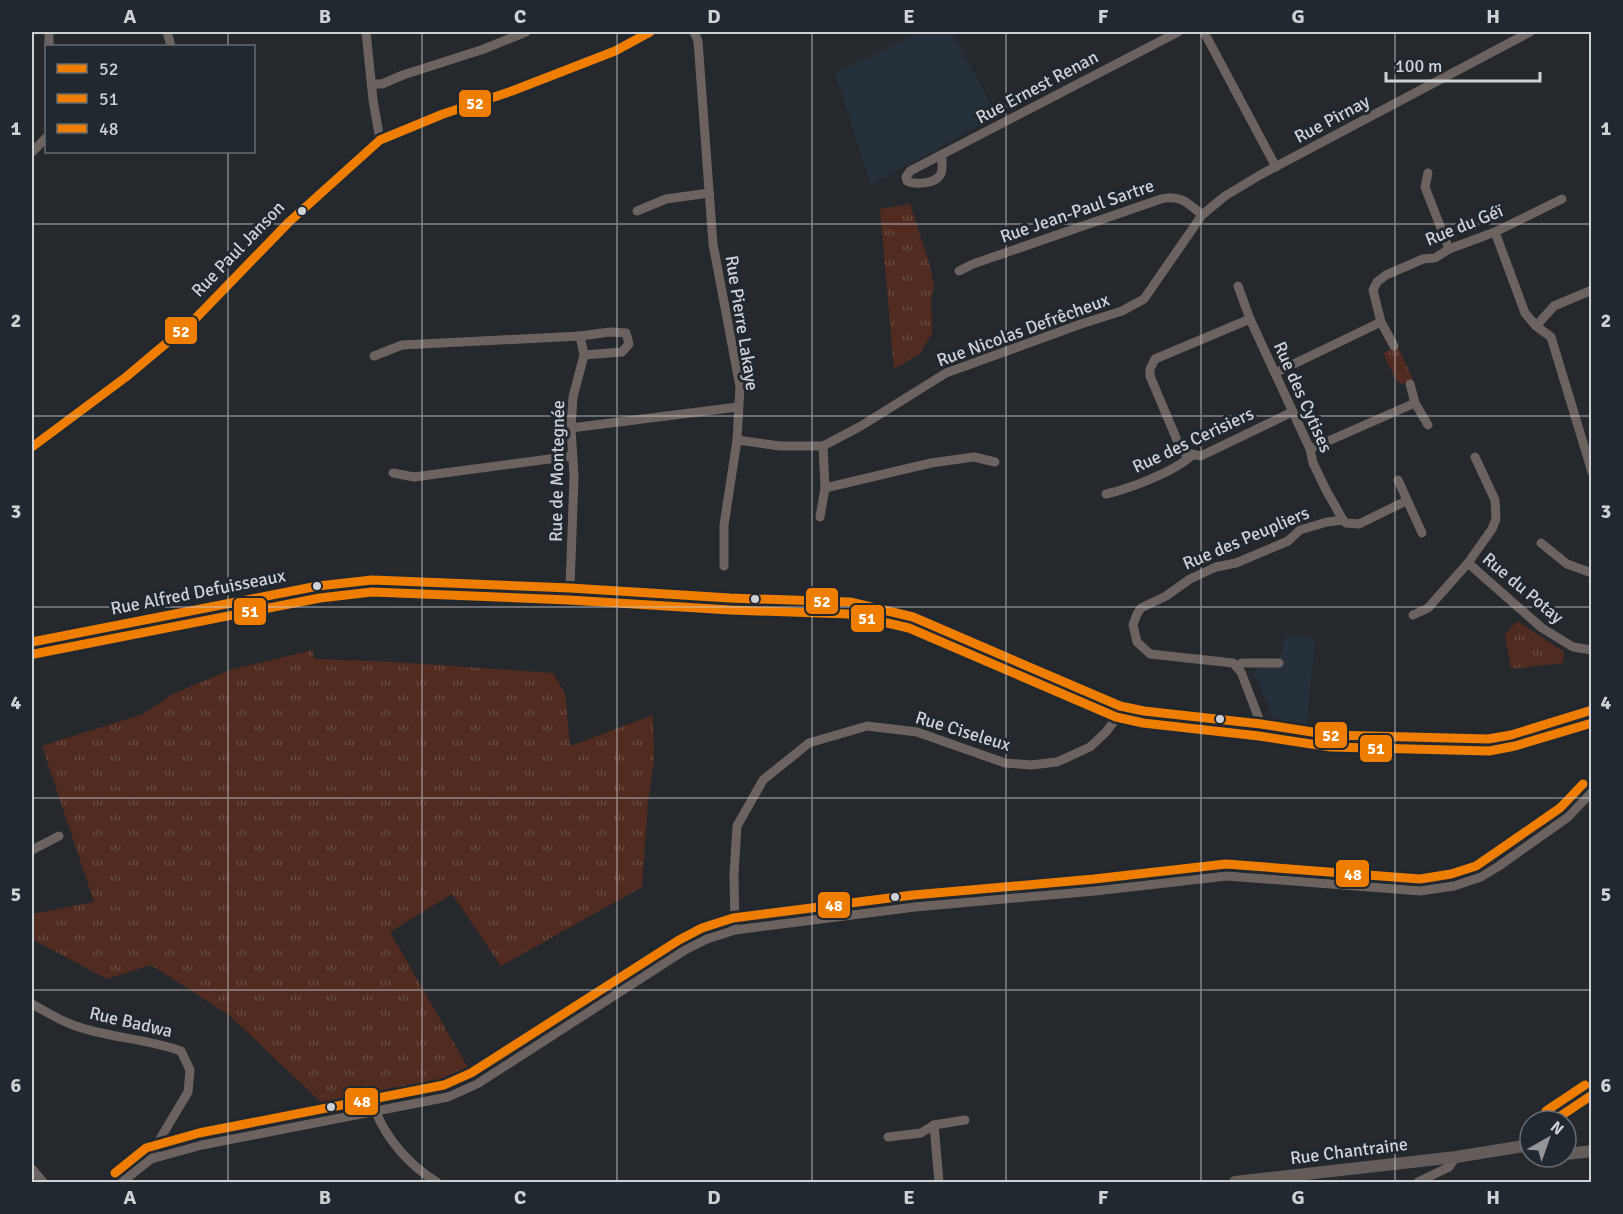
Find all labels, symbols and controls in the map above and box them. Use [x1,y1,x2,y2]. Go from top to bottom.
text: A [124,4,137,29]
text: B [319,4,331,29]
text: C [514,4,526,29]
text: D [707,4,721,29]
text: E [903,4,915,29]
text: F [1098,4,1109,29]
text: G [1291,4,1305,29]
text: H [1486,4,1500,29]
legend [45,45,255,153]
scale bar [1386,45,1540,83]
street label: Rue Ernest Renan [972,46,1102,128]
text: 100 m [1395,55,1442,77]
text: 52 [99,58,118,80]
text: 51 [99,88,118,110]
line badge: 52 [458,89,492,118]
street label: Rue Pirnay [1291,90,1374,148]
text: 52 [466,94,484,114]
text: 1 [11,116,22,141]
text: 1 [1601,116,1612,141]
text: 48 [99,118,118,140]
street label: Rue Jean-Paul Sartre [997,174,1157,248]
street label: Rue Paul Janson [187,196,289,302]
street label: Rue du Géï [1422,199,1506,251]
unlabelled marker [296,205,308,217]
street label: Rue Pierre Lakaye [720,254,764,392]
street label: Rue Nicolas Defrêcheux [934,288,1113,371]
text: 2 [11,308,21,333]
text: 2 [1601,308,1611,333]
line badge: 52 [164,316,198,345]
text: 52 [172,322,190,342]
street label: Rue des Cytises [1269,338,1337,456]
street label: Rue de Montegnée [545,400,569,542]
street label: Rue des Cerisiers [1129,402,1257,478]
text: 3 [11,499,21,524]
text: 3 [1601,499,1611,524]
street label: Rue des Peupliers [1179,501,1313,575]
street label: Rue du Potay [1478,548,1568,629]
street label: Rue Alfred Defuisseaux [109,564,288,620]
unlabelled marker [311,580,323,592]
line badge: 52 [805,587,839,615]
text: 52 [813,592,831,612]
unlabelled marker [749,593,761,605]
line badge: 51 [233,597,267,626]
text: 51 [241,602,259,622]
line badge: 51 [850,604,885,633]
text: 51 [858,609,876,629]
text: 4 [11,690,22,715]
text: 4 [1601,690,1612,715]
street label: Rue Ciseleux [913,706,1014,756]
unlabelled marker [1214,713,1226,725]
line badge: 52 [1314,721,1348,749]
text: 52 [1322,726,1340,746]
line badge: 51 [1359,734,1393,763]
text: 51 [1367,739,1385,759]
line badge: 48 [1335,859,1370,888]
text: 48 [1344,865,1362,885]
text: 5 [11,882,21,907]
text: 5 [1601,882,1611,907]
line badge: 48 [817,891,851,919]
unlabelled marker [889,891,901,903]
text: 48 [825,896,843,916]
street label: Rue Badwa [87,1002,175,1042]
text: 6 [11,1073,22,1098]
text: 6 [1601,1073,1612,1098]
line badge: 48 [344,1087,379,1116]
text: 48 [353,1092,371,1112]
unlabelled marker [325,1101,337,1113]
north arrow [1518,1109,1578,1169]
text: N [1546,1117,1568,1140]
street label: Rue Chantraine [1289,1133,1409,1169]
text: A [124,1185,137,1210]
text: B [319,1185,331,1210]
text: C [514,1185,526,1210]
text: D [707,1185,721,1210]
text: E [903,1185,915,1210]
text: F [1098,1185,1109,1210]
text: G [1291,1185,1305,1210]
text: H [1486,1185,1500,1210]

